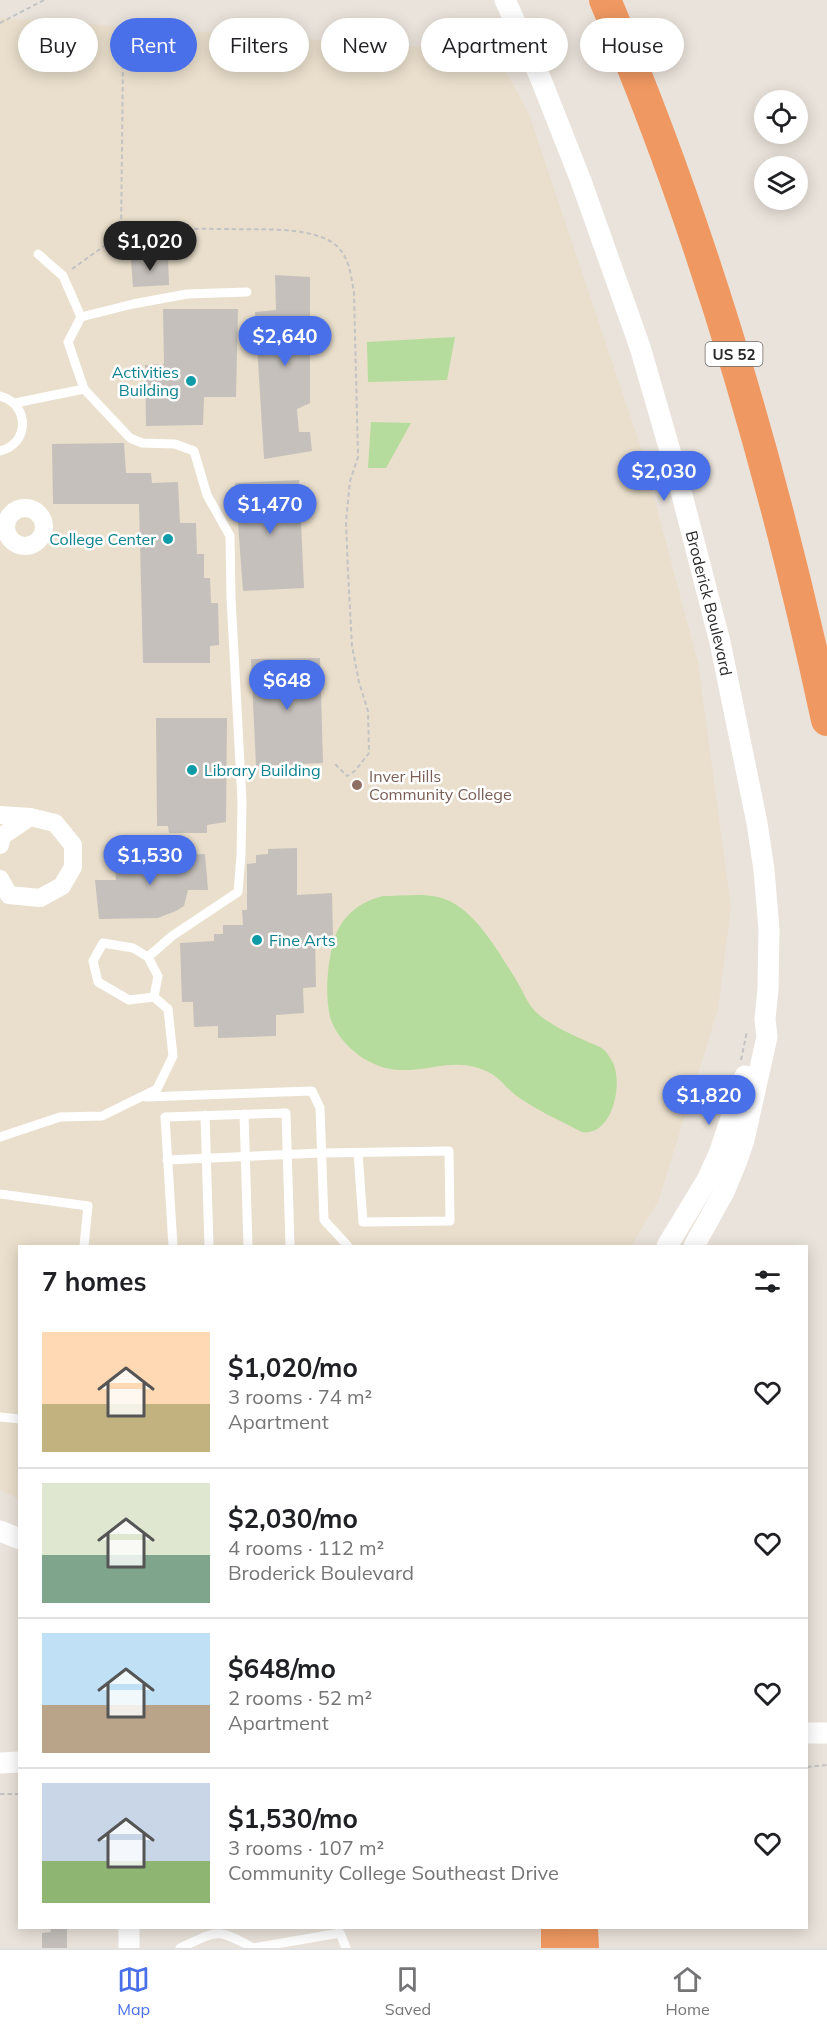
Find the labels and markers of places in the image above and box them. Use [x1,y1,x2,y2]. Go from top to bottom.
pin: $1,020 [101,221,199,272]
pin: $2,640 [236,316,334,367]
place label: Activities Building [112,362,179,400]
marker: Activities Building [184,374,198,388]
pin: $2,030 [615,451,713,502]
pin: $1,470 [221,484,319,535]
place label: College Center [49,529,156,549]
marker: College Center [161,532,175,546]
pin: $648 [251,660,323,711]
place label: Library Building [204,760,321,780]
marker: Library Building [185,763,199,777]
place label: Inver Hills Community College [369,766,512,804]
marker: Inver Hills Community College [350,778,364,792]
pin: $1,530 [101,835,199,886]
place label: Fine Arts [269,930,336,950]
marker: Fine Arts [250,933,264,947]
pin: $1,820 [660,1075,758,1126]

